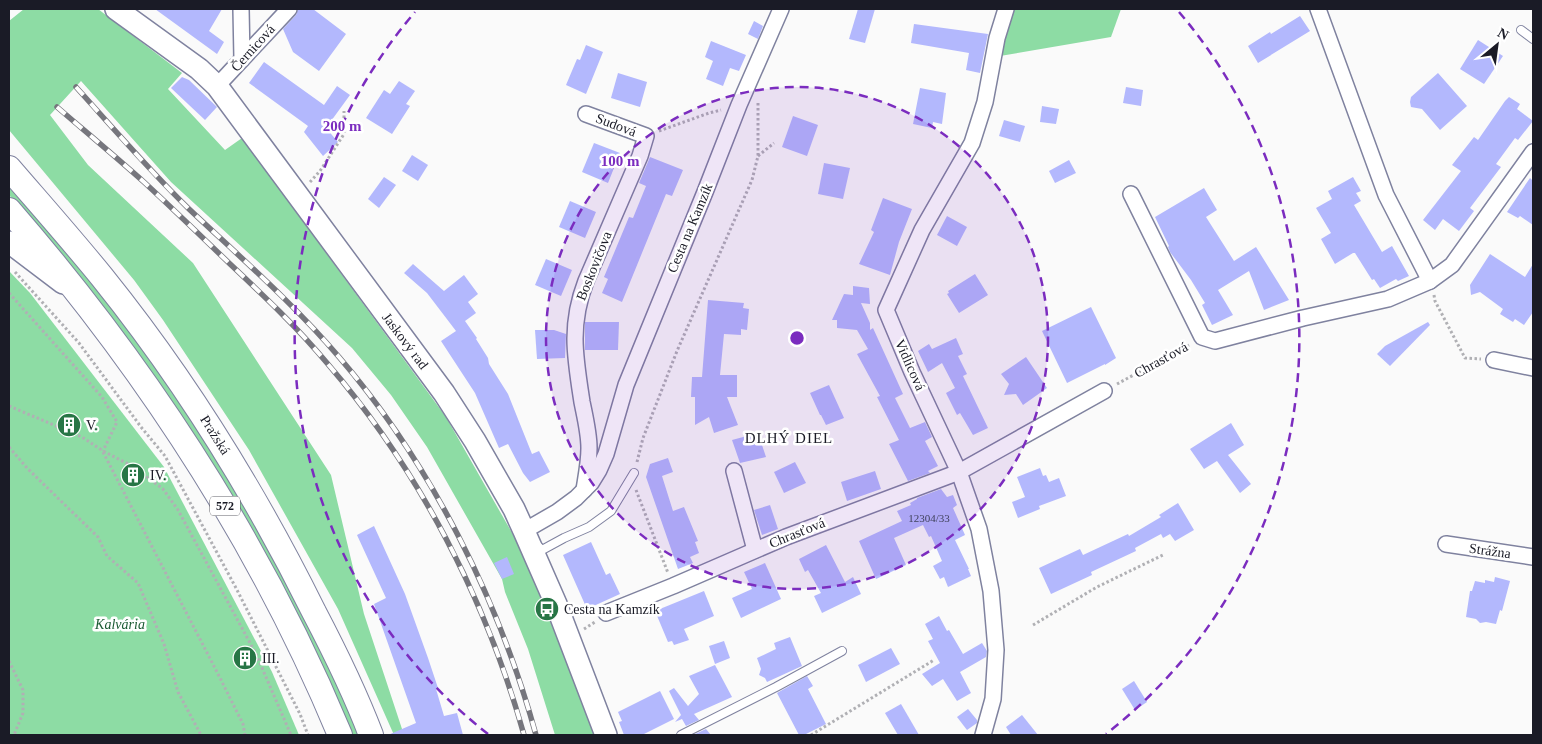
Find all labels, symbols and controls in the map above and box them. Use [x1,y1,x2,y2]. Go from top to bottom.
street label: Černicová [227,20,278,74]
north arrow [1472,20,1522,70]
text: N [1495,25,1511,43]
street label: Sudová [594,110,639,140]
text: 200 m [323,118,362,134]
text: 100 m [601,153,640,169]
street label: Cesta na Kamzík [664,181,716,275]
street label: Boskovičova [573,229,615,303]
street label: Jaskový rad [379,310,431,372]
centre of rings [788,329,806,347]
street label: Vidlicová [892,337,928,394]
street label: Chrasťová [1132,339,1191,381]
building icon: V. [56,412,82,438]
street label: Pražská [197,413,233,458]
place label: V. [86,418,98,433]
district label: DLHÝ DIEL [745,430,833,446]
building icon: IV. [120,462,146,488]
place label: IV. [150,468,166,483]
road number: 572 [210,496,240,516]
house number: 12304/33 [908,512,950,524]
street label: Chrasťová [767,515,828,551]
street label: Strážna [1468,541,1513,561]
bus stop icon: Cesta na Kamzík [534,596,560,622]
place label: Cesta na Kamzík [564,602,660,617]
park label: Kalvária [94,617,145,632]
building icon: III. [232,645,258,671]
place label: III. [262,651,280,666]

